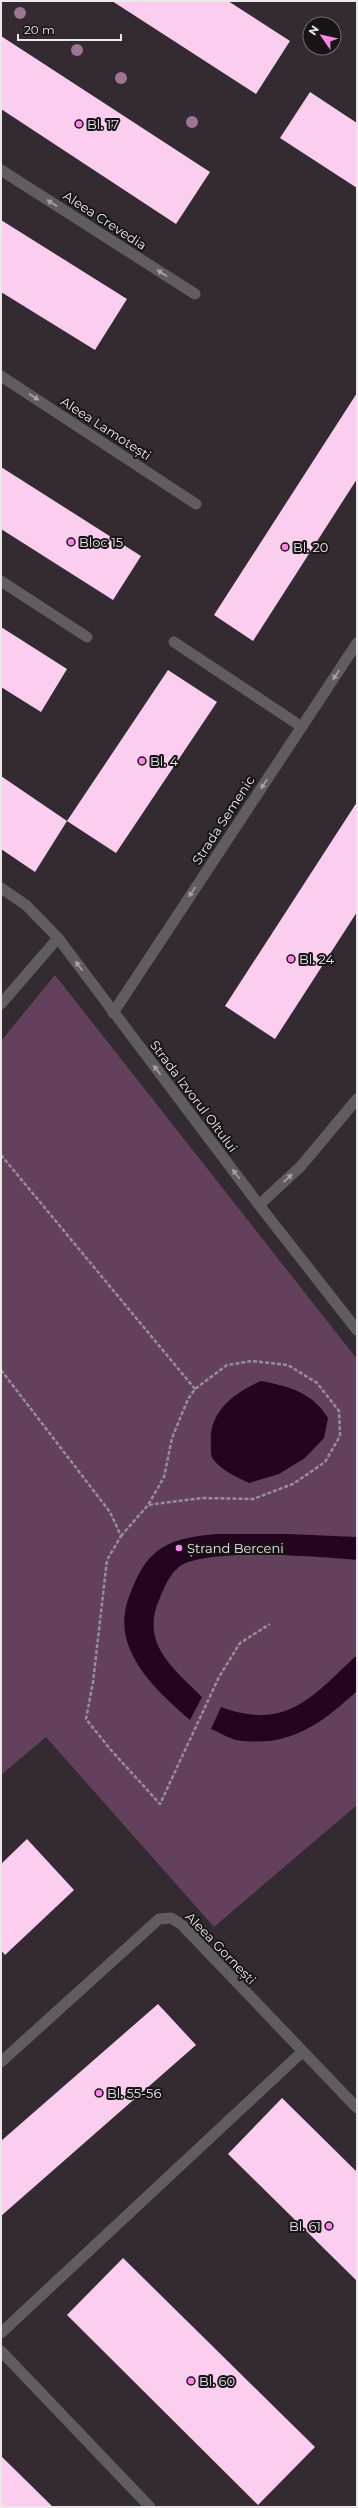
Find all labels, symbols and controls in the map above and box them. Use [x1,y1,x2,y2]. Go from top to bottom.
scale bar [18,16,121,42]
north arrow [302,16,342,56]
text: 20 m [24,22,55,37]
text: N [305,23,322,38]
place label: Bl. 17 [87,116,119,132]
marker: Bl. 17 [74,119,84,129]
street label: Aleea Crevedia [60,187,150,253]
one-way arrow [47,199,57,207]
one-way arrow [156,269,168,276]
street label: Aleea Lamotești [57,393,154,465]
one-way arrow [28,394,40,401]
place label: Bloc 15 [79,534,123,550]
marker: Bloc 15 [66,537,76,547]
place label: Bl. 20 [293,539,328,555]
marker: Bl. 20 [280,542,290,552]
one-way arrow [332,670,339,681]
place label: Bl. 4 [150,753,178,769]
marker: Bl. 4 [137,756,147,766]
street label: Strada Semenic [188,773,258,867]
one-way arrow [260,779,268,789]
one-way arrow [188,887,196,898]
place label: Bl. 24 [299,951,335,967]
marker: Bl. 24 [286,954,296,964]
one-way arrow [75,961,83,972]
street label: Strada Izvorul Oltului [147,1037,241,1155]
one-way arrow [153,1065,161,1076]
one-way arrow [231,1168,240,1179]
one-way arrow [283,1174,292,1183]
place label: Ștrand Berceni [187,1540,284,1558]
marker: Ștrand Berceni [174,1543,184,1553]
street label: Aleea Gornești [181,1908,260,1989]
place label: Bl. 55-56 [107,2085,161,2101]
marker: Bl. 55-56 [94,2088,104,2098]
place label: Bl. 61 [289,2218,321,2234]
marker: Bl. 61 [324,2221,334,2231]
place label: Bl. 60 [199,2373,235,2389]
marker: Bl. 60 [186,2376,196,2386]

